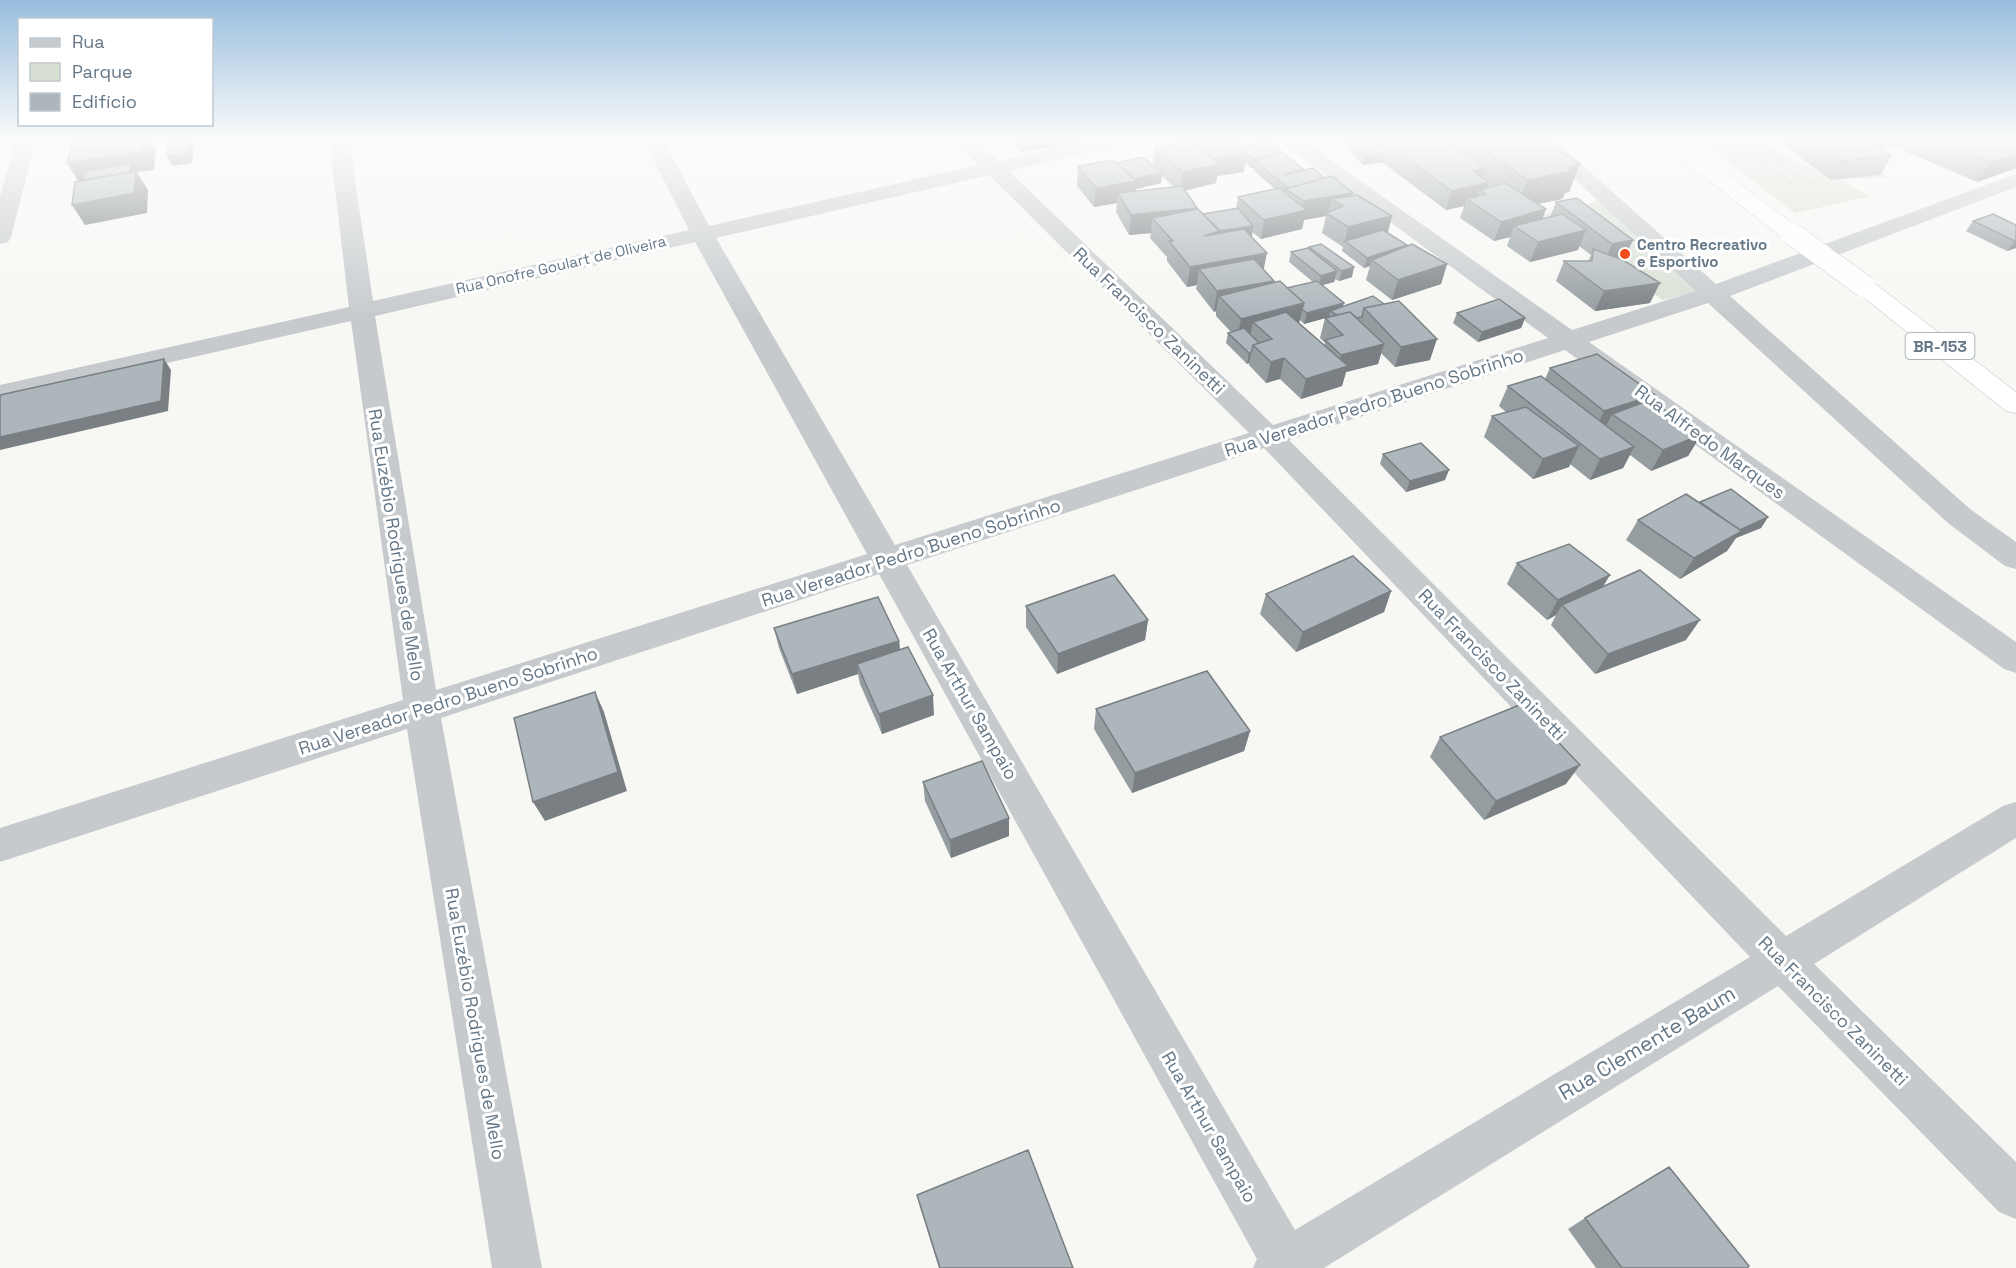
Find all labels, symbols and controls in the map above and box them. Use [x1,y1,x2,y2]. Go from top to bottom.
legend [18,18,213,126]
text: Rua [72,30,105,53]
text: Parque [72,60,133,83]
text: Edifício [72,90,137,113]
street label: Rua Onofre Goulart de Oliveira [454,231,668,298]
place label: Centro Recreativo e Esportivo [1637,235,1767,271]
street label: Rua Francisco Zaninetti [1069,242,1230,399]
marker: Centro Recreativo e Esportivo [1618,247,1632,261]
road number: BR-153 [1906,333,1974,359]
street label: Rua Vereador Pedro Bueno Sobrinho [1221,343,1526,462]
street label: Rua Alfredo Marques [1631,379,1790,504]
street label: Rua Euzébio Rodrigues de Mello [364,407,429,683]
street label: Rua Vereador Pedro Bueno Sobrinho [758,493,1063,612]
street label: Rua Francisco Zaninetti [1414,584,1571,745]
street label: Rua Arthur Sampaio [918,624,1023,784]
street label: Rua Vereador Pedro Bueno Sobrinho [295,641,600,760]
street label: Rua Euzébio Rodrigues de Mello [440,886,511,1162]
street label: Rua Francisco Zaninetti [1754,931,1913,1090]
street label: Rua Clemente Baum [1553,979,1740,1106]
street label: Rua Arthur Sampaio [1157,1047,1262,1207]

